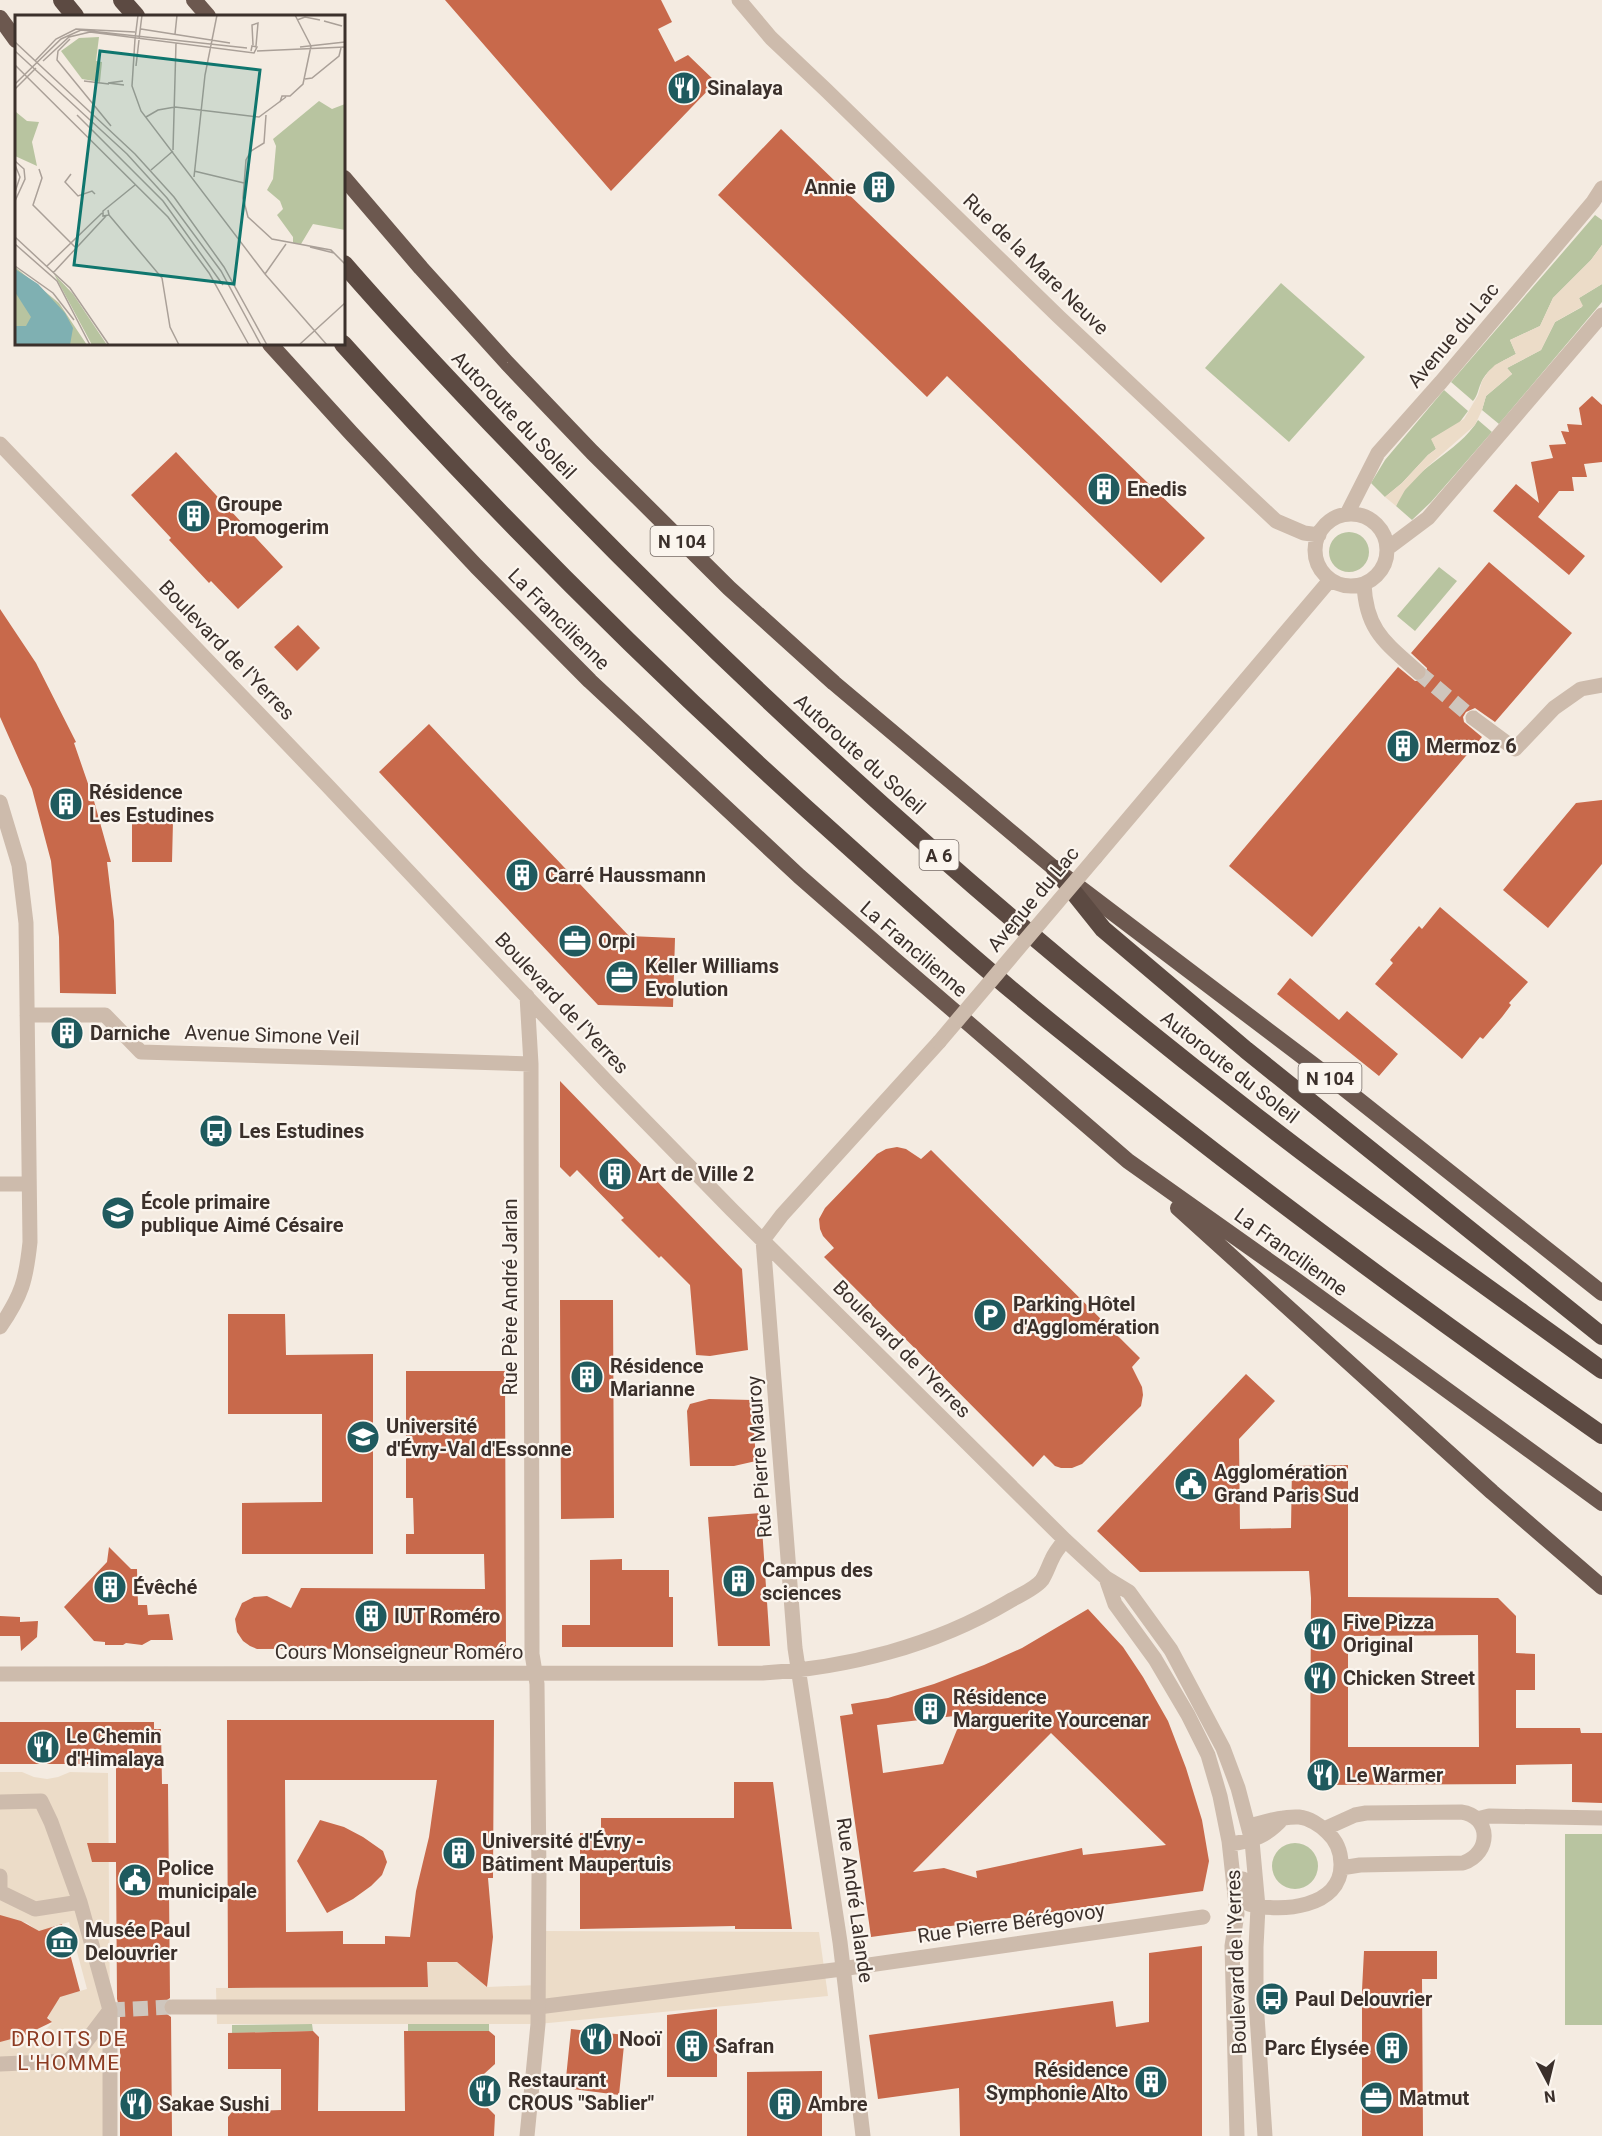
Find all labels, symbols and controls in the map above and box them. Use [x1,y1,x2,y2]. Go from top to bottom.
inset map [15,15,345,345]
restaurant icon: Sinalaya [666,70,702,106]
place label: Sinalaya [707,76,783,100]
building icon: Annie [861,169,897,205]
place label: Annie [804,175,856,199]
street label: Rue de la Mare Neuve [958,188,1114,340]
street label: Avenue du Lac [1402,278,1504,392]
street label: Autoroute du Soleil [447,346,581,484]
building icon: Enedis [1086,471,1122,507]
place label: Enedis [1127,477,1187,501]
place label: Groupe Promogerim [217,492,329,539]
building icon: Groupe Promogerim [176,498,212,534]
road number: N 104 [650,526,714,556]
street label: La Francilienne [503,563,615,675]
street label: Boulevard de l'Yerres [154,575,300,725]
street label: Autoroute du Soleil [789,689,931,819]
building icon: Mermoz 6 [1385,728,1421,764]
place label: Mermoz 6 [1426,734,1517,758]
place label: Résidence Les Estudines [89,780,214,827]
building icon: Résidence Les Estudines [48,786,84,822]
road number: A 6 [920,840,958,870]
street label: Avenue du Lac [982,842,1084,956]
building icon: Carré Haussmann [504,857,540,893]
place label: Carré Haussmann [545,863,706,887]
street label: La Francilienne [856,896,972,1002]
office icon: Orpi [557,923,593,959]
street label: Boulevard de l'Yerres [490,927,634,1079]
place label: Orpi [598,929,636,953]
place label: Keller Williams Evolution [645,954,779,1001]
office icon: Keller Williams Evolution [604,959,640,995]
street label: Autoroute du Soleil [1156,1006,1304,1128]
building icon: Darniche [49,1015,85,1051]
street label: Avenue Simone Veil [184,1020,360,1050]
place label: Darniche [90,1021,170,1045]
road number: N 104 [1298,1063,1362,1093]
bus stop icon: Les Estudines [198,1113,234,1149]
place label: Les Estudines [239,1119,364,1143]
building icon: Art de Ville 2 [597,1156,633,1192]
place label: Art de Ville 2 [638,1162,754,1186]
place label: École primaire publique Aimé Césaire [141,1190,344,1237]
school or university icon: École primaire publique Aimé Césaire [100,1195,136,1231]
street label: Rue Père André Jarlan [498,1198,522,1396]
street label: La Francilienne [1230,1203,1352,1301]
street label: Boulevard de l'Yerres [828,1275,976,1423]
place label: Parking Hôtel d'Agglomération [1013,1292,1160,1339]
parking icon: Parking Hôtel d'Agglomération [972,1297,1008,1333]
place label: Résidence Marianne [610,1354,704,1401]
building icon: Résidence Marianne [569,1359,605,1395]
street label: Rue Pierre Mauroy [741,1375,777,1539]
place label: Université d'Évry-Val d'Essonne [386,1414,572,1461]
school or university icon: Université d'Évry-Val d'Essonne [345,1419,381,1455]
place label: Agglomération Grand Paris Sud [1214,1460,1359,1507]
public building icon: Agglomération Grand Paris Sud [1173,1466,1209,1502]
place label: Campus des sciences [762,1558,873,1605]
building icon: Campus des sciences [721,1563,757,1599]
building icon: Évêché [92,1569,128,1605]
place label: Évêché [133,1575,197,1599]
building icon: IUT Roméro [353,1598,389,1634]
place label: IUT Roméro [394,1604,500,1628]
place label: Five Pizza Original [1343,1610,1435,1657]
restaurant icon: Five Pizza Original [1302,1616,1338,1652]
street label: Cours Monseigneur Roméro [275,1640,523,1664]
restaurant icon: Chicken Street [1302,1660,1338,1696]
place label: Chicken Street [1343,1666,1475,1690]
place label: Résidence Marguerite Yourcenar [953,1685,1149,1732]
building icon: Résidence Marguerite Yourcenar [912,1691,948,1727]
place label: Le Chemin d'Himalaya [66,1724,165,1771]
restaurant icon: Le Chemin d'Himalaya [25,1729,61,1765]
restaurant icon: Le Warmer [1305,1757,1341,1793]
place label: Le Warmer [1346,1763,1444,1787]
street label: Rue André Lalande [832,1816,878,1984]
place label: Université d'Évry - Bâtiment Maupertuis [482,1829,671,1876]
building icon: Université d'Évry - Bâtiment Maupertuis [441,1835,477,1871]
place label: Police municipale [158,1856,257,1903]
public building icon: Police municipale [117,1862,153,1898]
street label: Boulevard de l'Yerres [1221,1869,1251,2055]
street label: Rue Pierre Bérégovoy [916,1898,1107,1948]
place label: Musée Paul Delouvrier [85,1918,191,1965]
museum icon: Musée Paul Delouvrier [44,1924,80,1960]
bus stop icon: Paul Delouvrier [1254,1981,1290,2017]
place label: Paul Delouvrier [1295,1987,1433,2011]
restaurant icon: Nooï [578,2021,614,2057]
district label: DROITS DE L'HOMME [11,2027,127,2075]
place label: Nooï [619,2027,663,2051]
building icon: Safran [674,2028,710,2064]
building icon: Parc Élysée [1374,2030,1410,2066]
place label: Safran [715,2034,774,2058]
place label: Parc Élysée [1264,2036,1369,2060]
north arrow [1518,2052,1578,2112]
place label: Résidence Symphonie Alto [986,2058,1128,2105]
building icon: Résidence Symphonie Alto [1133,2064,1169,2100]
place label: Restaurant CROUS "Sablier" [508,2068,654,2115]
restaurant icon: Restaurant CROUS "Sablier" [467,2073,503,2109]
office icon: Matmut [1358,2080,1394,2116]
restaurant icon: Sakae Sushi [118,2086,154,2122]
building icon: Ambre [767,2086,803,2122]
place label: Matmut [1399,2086,1470,2110]
text: N [1543,2086,1557,2107]
place label: Sakae Sushi [159,2092,269,2116]
place label: Ambre [808,2092,868,2116]

